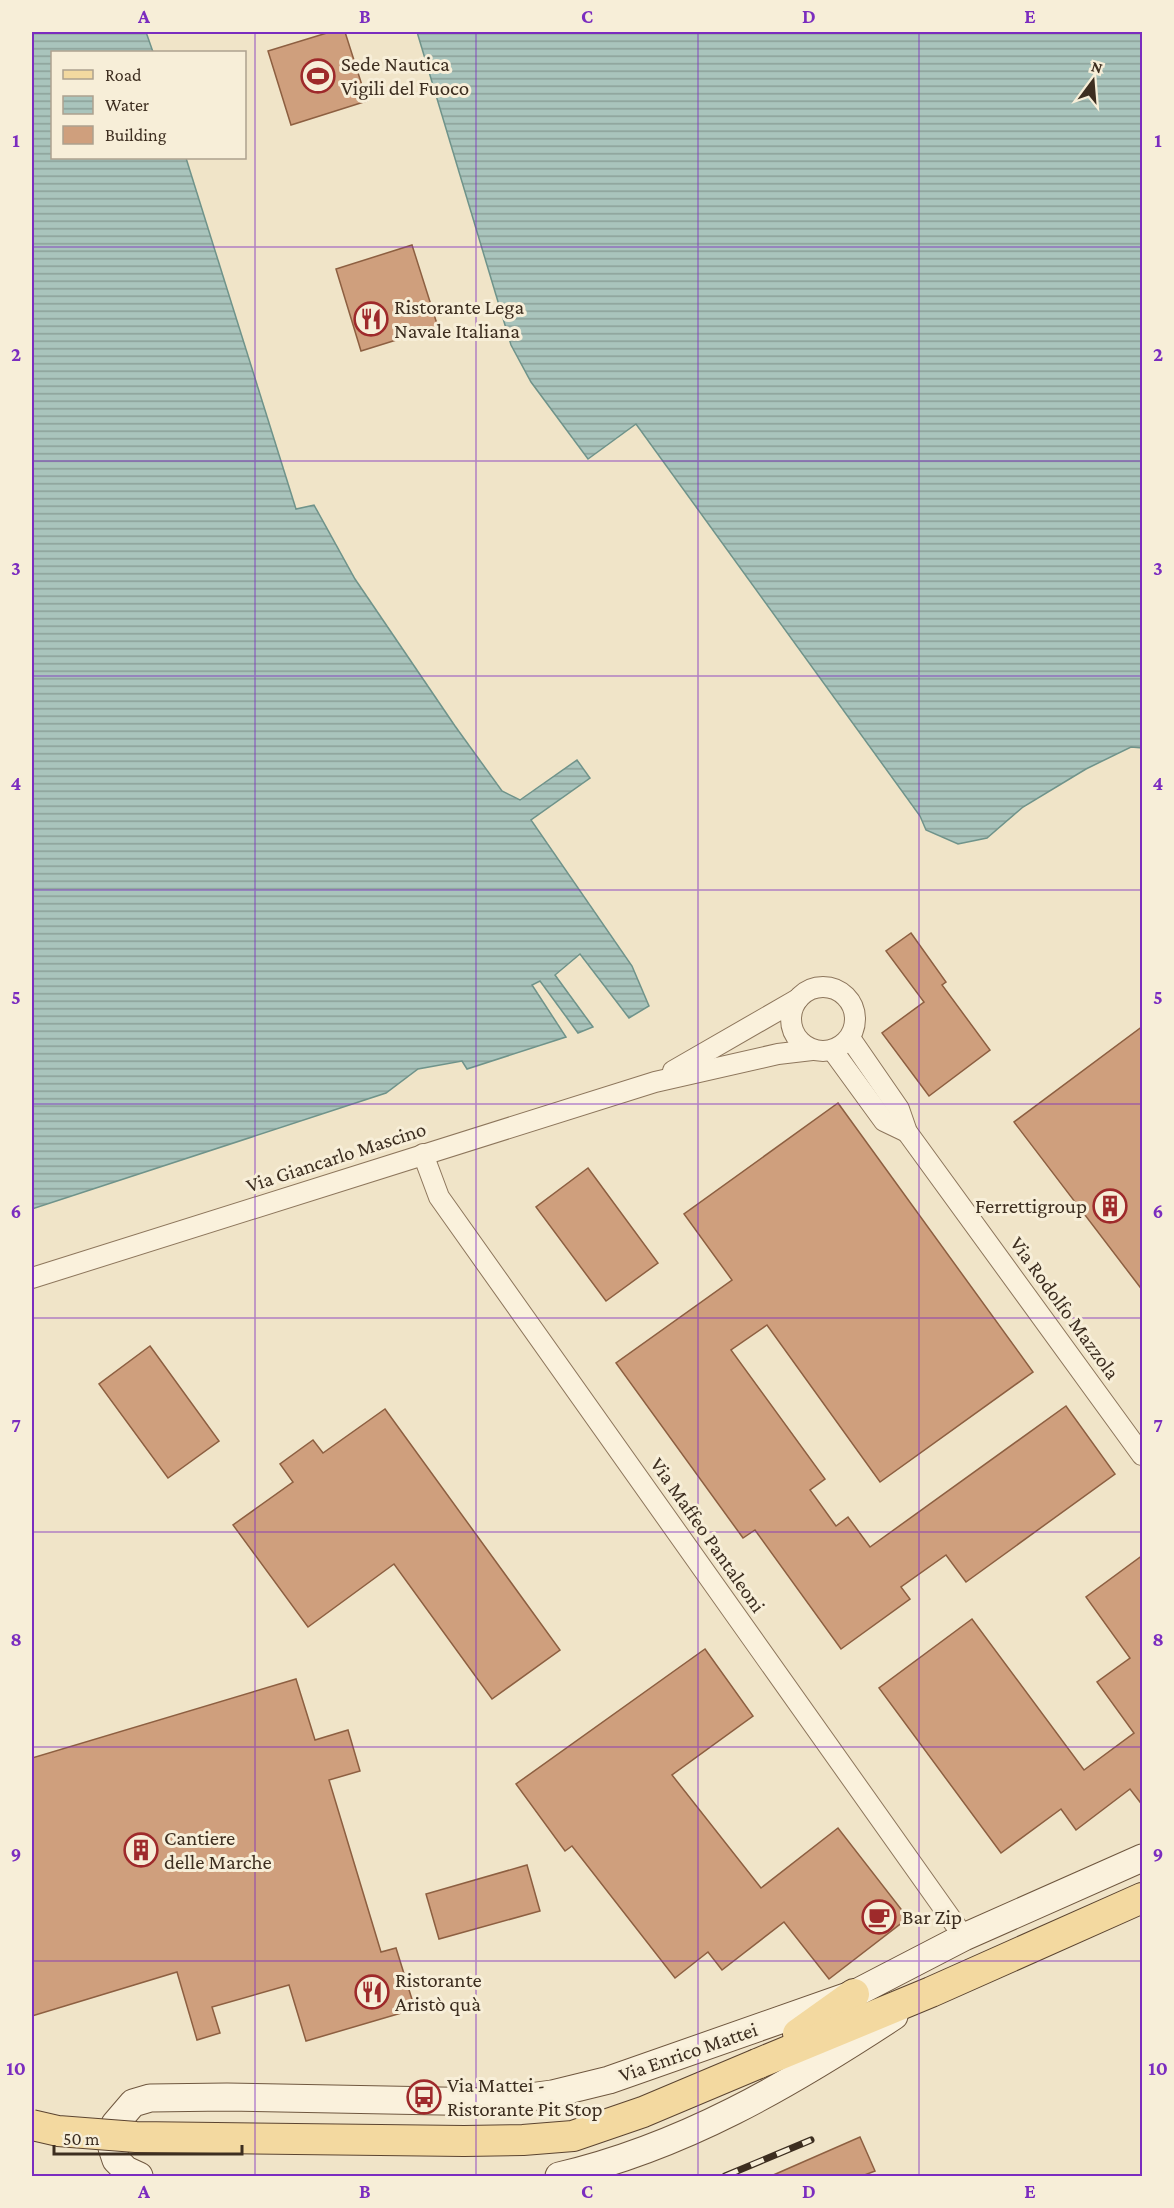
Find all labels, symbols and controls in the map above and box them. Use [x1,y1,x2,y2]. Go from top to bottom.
text: A [137,5,151,27]
text: B [359,5,371,27]
text: C [581,5,593,27]
text: D [802,5,816,27]
text: E [1024,5,1036,27]
legend [51,51,246,159]
north arrow [1063,51,1123,111]
place label: Sede Nautica Vigili del Fuoco [341,52,469,100]
text: N [1089,57,1105,77]
sports icon: Sede Nautica Vigili del Fuoco [300,58,336,94]
text: Road [105,65,142,85]
text: Water [105,95,150,115]
text: Building [105,125,167,145]
text: 1 [12,129,20,151]
text: 1 [1154,129,1162,151]
place label: Ristorante Lega Navale Italiana [394,295,524,343]
restaurant icon: Ristorante Lega Navale Italiana [353,301,389,337]
text: 2 [11,343,21,365]
text: 2 [1153,343,1163,365]
text: 3 [11,557,21,579]
text: 3 [1153,557,1163,579]
text: 4 [11,772,22,794]
text: 4 [1153,772,1164,794]
text: 5 [11,986,21,1008]
text: 5 [1153,986,1163,1008]
street label: Via Giancarlo Mascino [243,1117,429,1197]
building icon: Ferrettigroup [1092,1188,1128,1224]
place label: Ferrettigroup [975,1194,1087,1218]
text: 6 [11,1200,21,1222]
text: 6 [1153,1200,1163,1222]
street label: Via Rodolfo Mazzola [1005,1232,1125,1384]
text: 7 [11,1414,21,1436]
text: 7 [1153,1414,1163,1436]
street label: Via Maffeo Pantaleoni [646,1453,771,1617]
text: 8 [10,1628,22,1650]
text: 8 [1152,1628,1164,1650]
place label: Cantiere delle Marche [164,1826,272,1874]
building icon: Cantiere delle Marche [123,1832,159,1868]
text: 9 [11,1843,21,1865]
text: 9 [1153,1843,1163,1865]
cafe icon: Bar Zip [861,1899,897,1935]
place label: Bar Zip [902,1905,962,1929]
place label: Ristorante Aristò quà [395,1968,482,2016]
restaurant icon: Ristorante Aristò quà [354,1974,390,2010]
street label: Via Enrico Mattei [616,2017,761,2087]
text: 10 [6,2057,26,2079]
text: 10 [1148,2057,1168,2079]
place label: Via Mattei - Ristorante Pit Stop [447,2073,603,2121]
bus stop icon: Via Mattei - Ristorante Pit Stop [406,2079,442,2115]
scale bar [54,2118,242,2156]
text: 50 m [63,2129,100,2149]
text: A [137,2180,151,2202]
text: B [359,2180,371,2202]
text: C [581,2180,593,2202]
text: D [802,2180,816,2202]
text: E [1024,2180,1036,2202]

